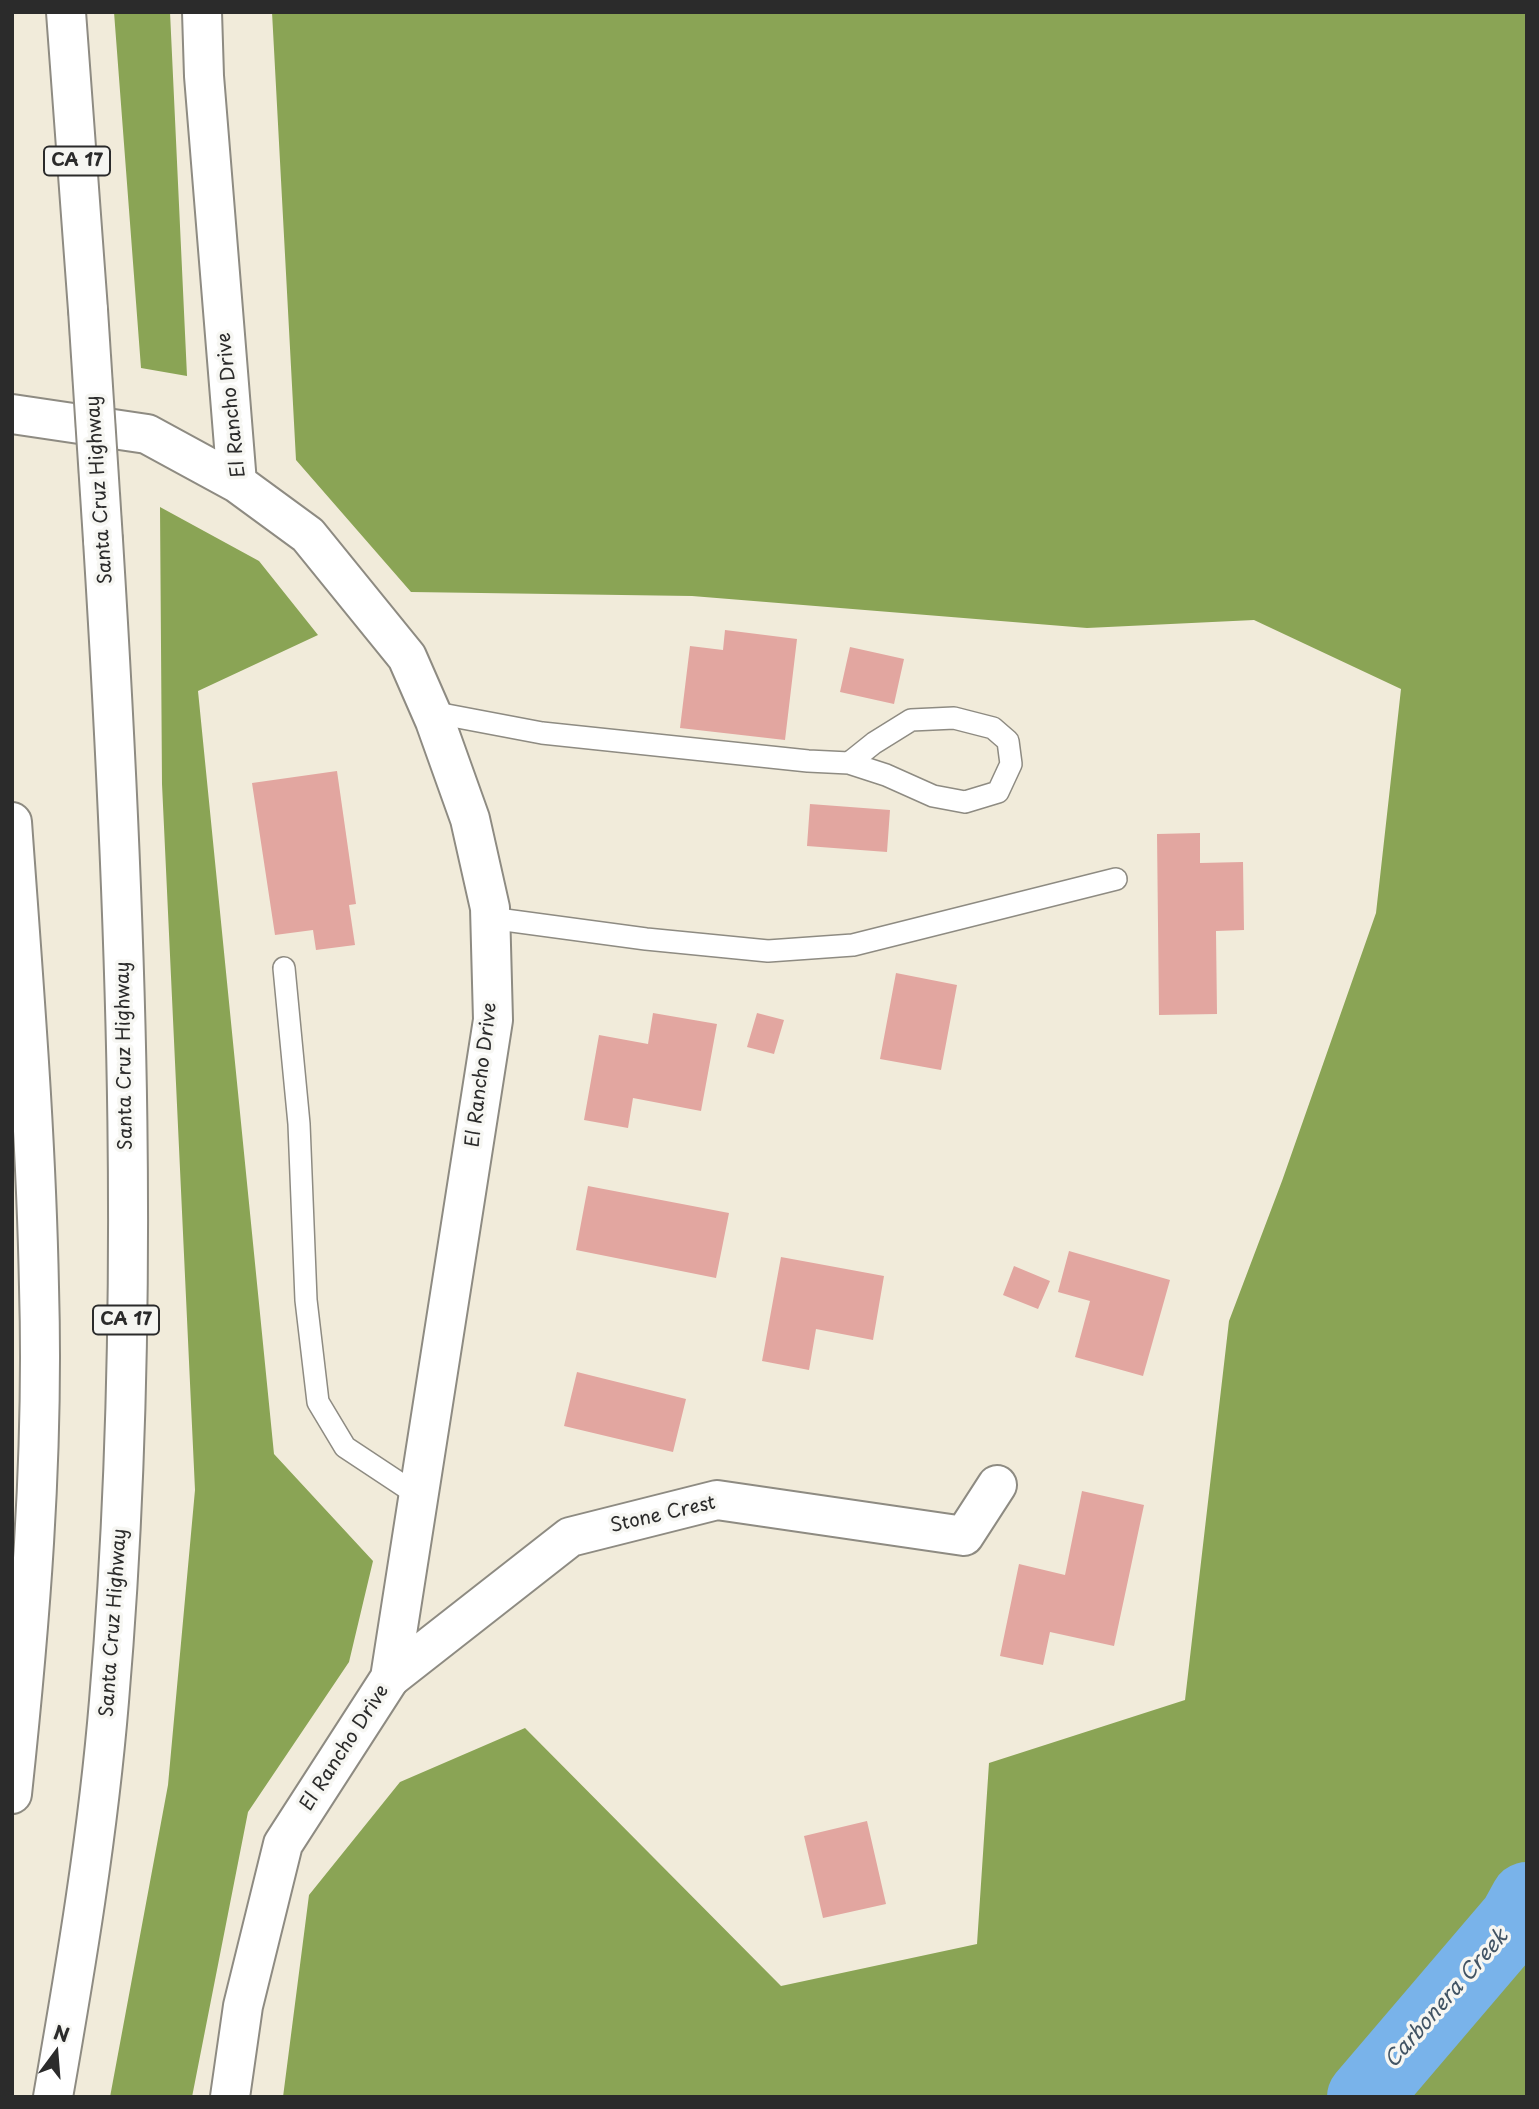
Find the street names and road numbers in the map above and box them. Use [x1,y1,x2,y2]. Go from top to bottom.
road number: CA 17 [44,146,110,176]
street label: El Rancho Drive [213,331,251,479]
street label: Santa Cruz Highway [82,395,118,585]
street label: Santa Cruz Highway [112,961,138,1151]
street label: El Rancho Drive [462,1001,502,1149]
road number: CA 17 [93,1306,159,1335]
street label: Stone Crest [608,1492,718,1538]
street label: Santa Cruz Highway [96,1528,132,1718]
street label: El Rancho Drive [296,1681,394,1815]

